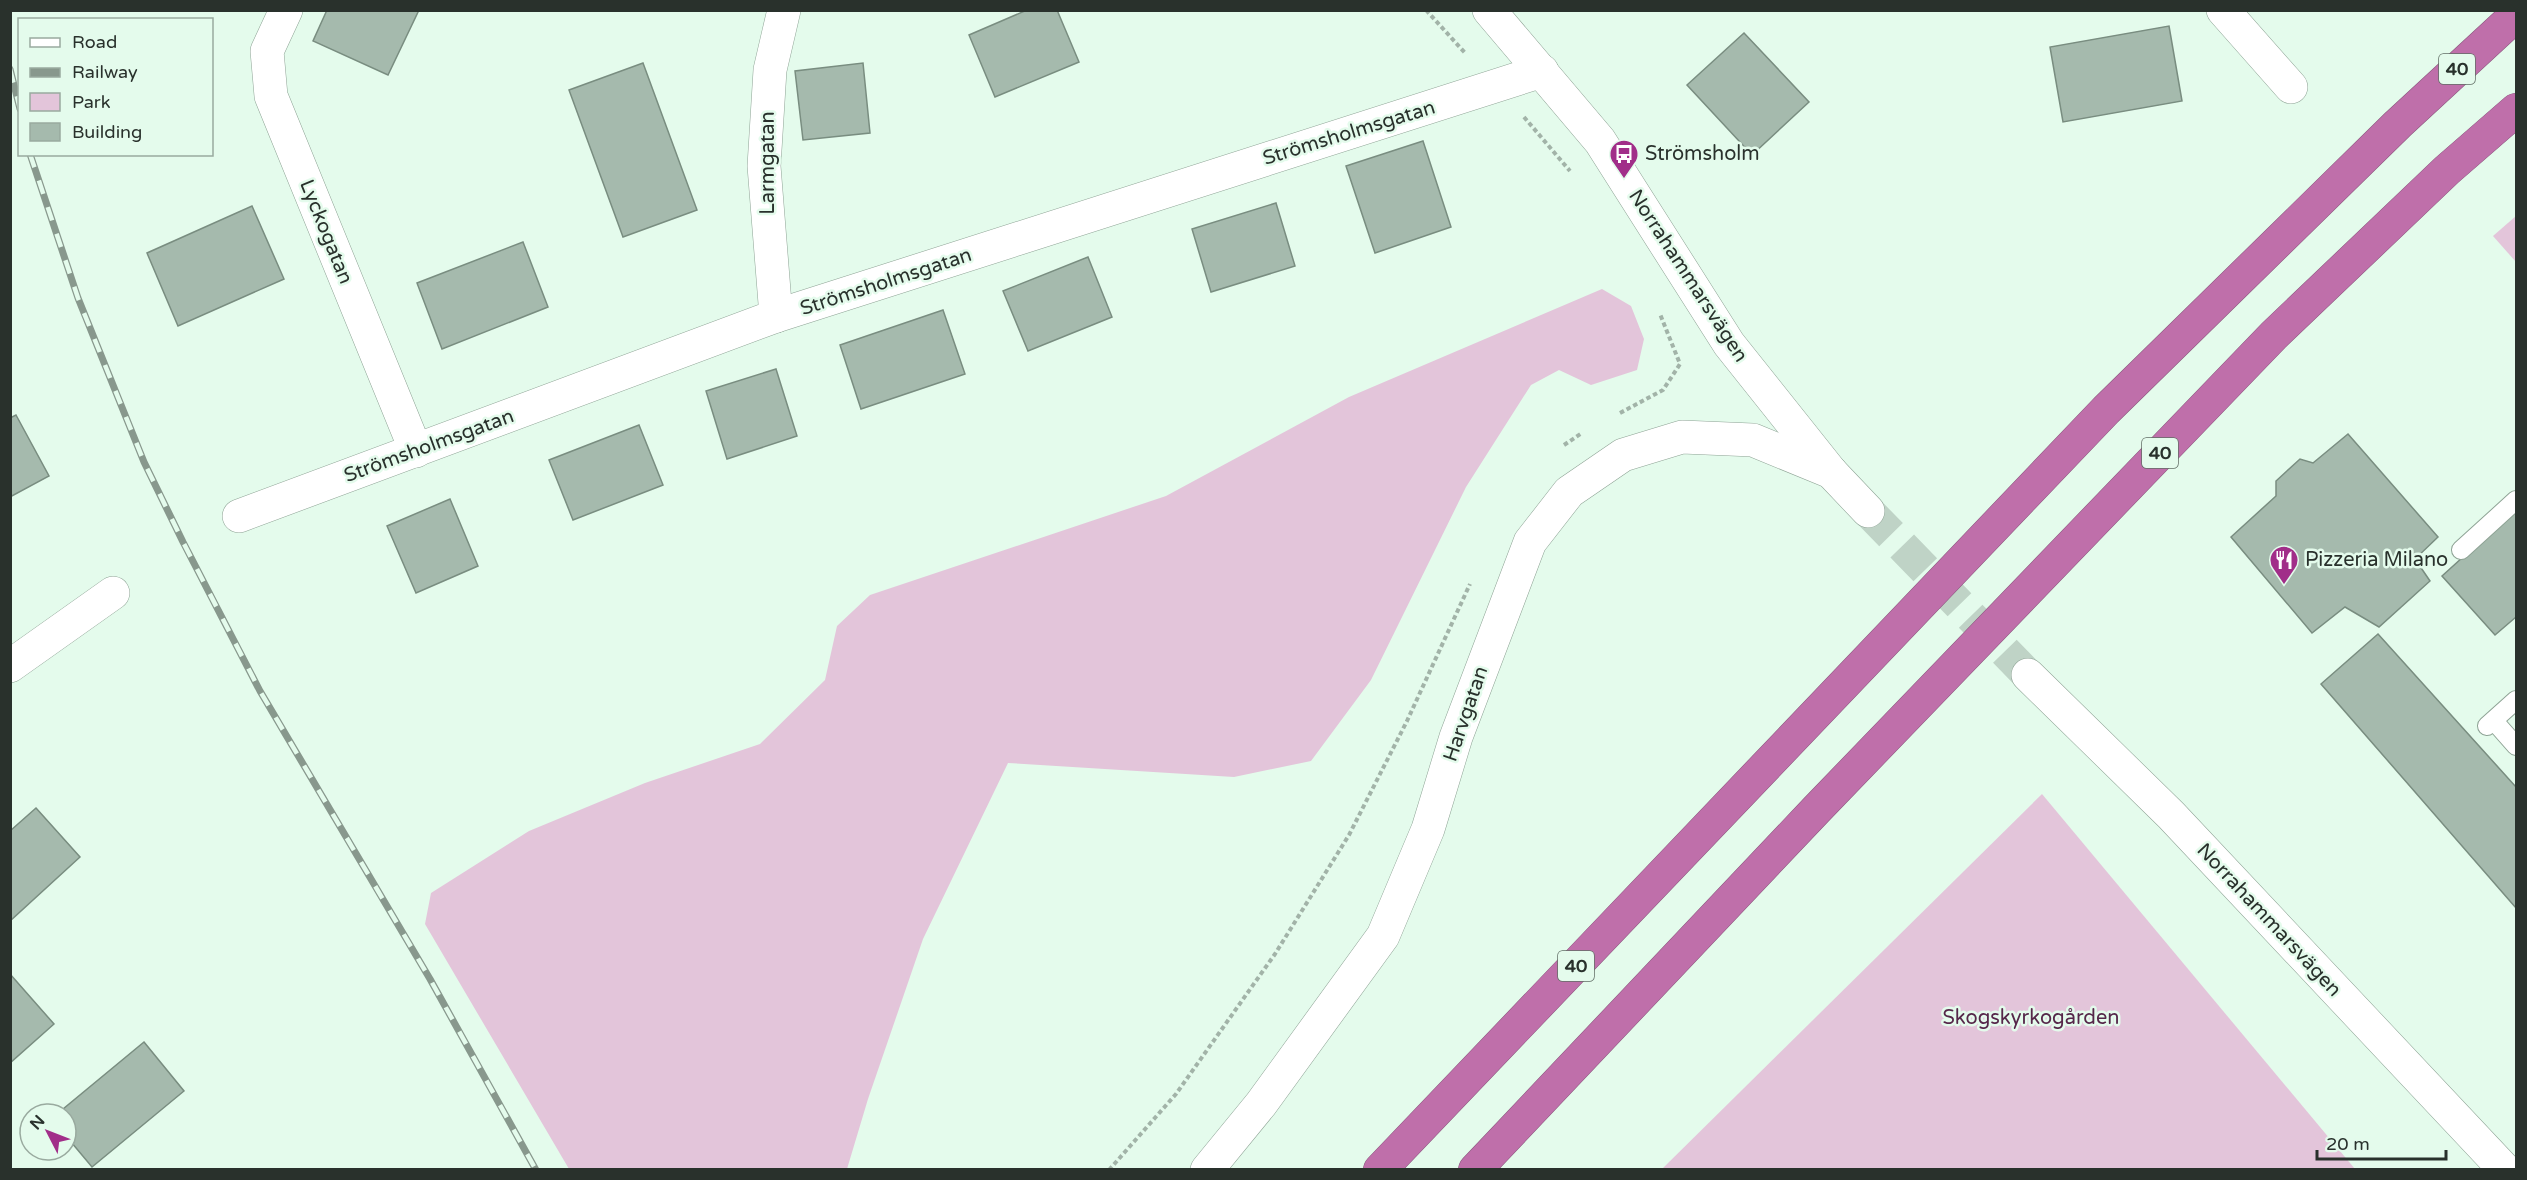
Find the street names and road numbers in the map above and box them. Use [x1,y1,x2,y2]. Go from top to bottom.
road number: 40 [2439,54,2475,84]
street label: Strömsholmsgatan [1260,95,1438,171]
street label: Larmgatan [756,111,780,215]
street label: Lyckogatan [294,176,358,288]
street label: Norrahammarsvägen [1623,185,1753,367]
street label: Strömsholmsgatan [797,243,975,321]
street label: Strömsholmsgatan [341,404,517,488]
road number: 40 [2142,438,2178,468]
street label: Harvgatan [1439,663,1493,765]
street label: Norrahammarsvägen [2192,838,2346,1002]
road number: 40 [1558,951,1594,981]

